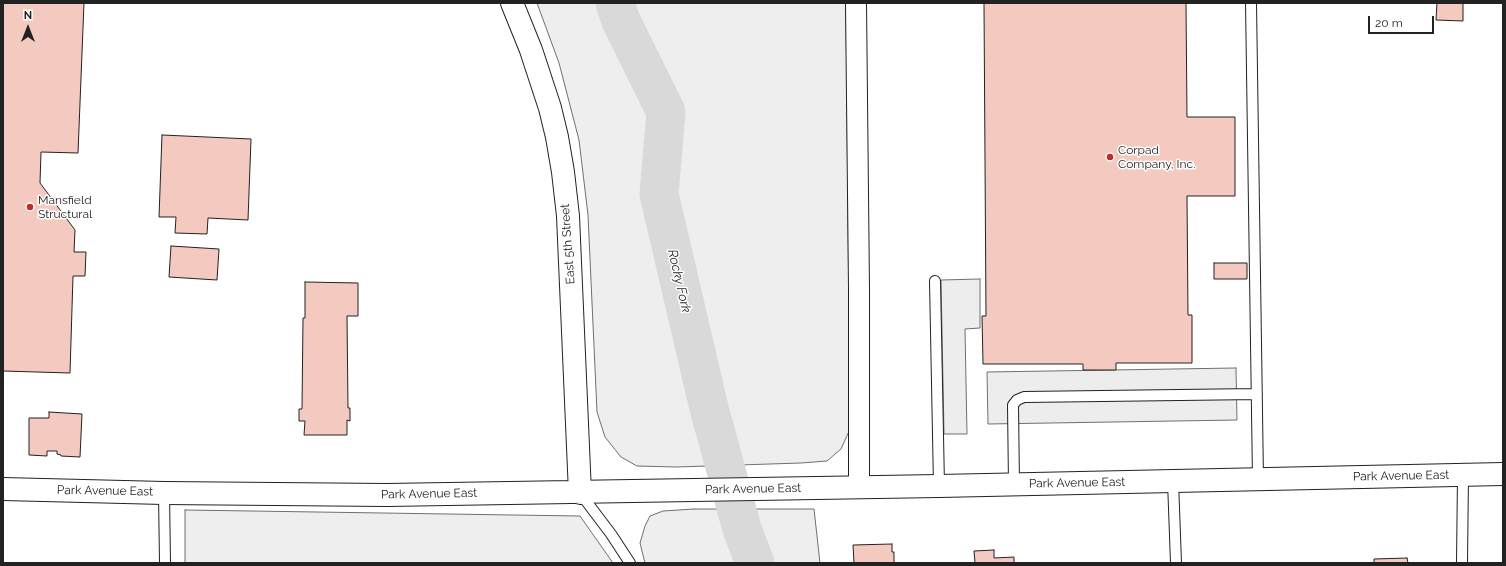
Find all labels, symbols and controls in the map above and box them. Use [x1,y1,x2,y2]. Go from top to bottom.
north arrow [8,8,48,48]
scale bar [1370,8,1436,34]
text: N [24,9,32,22]
text: 20 m [1375,16,1403,30]
place label: Corpad Company, Inc. [1118,143,1195,171]
marker: Corpad Company, Inc. [1105,152,1115,162]
place label: Mansfield Structural [38,193,92,221]
marker: Mansfield Structural [25,202,35,212]
street label: East 5th Street [558,203,578,285]
water label: Rocky Fork [664,248,694,314]
street label: Park Avenue East [1353,468,1449,484]
street label: Park Avenue East [1029,475,1125,491]
street label: Park Avenue East [705,481,801,497]
street label: Park Avenue East [57,483,153,499]
street label: Park Avenue East [381,486,477,502]

